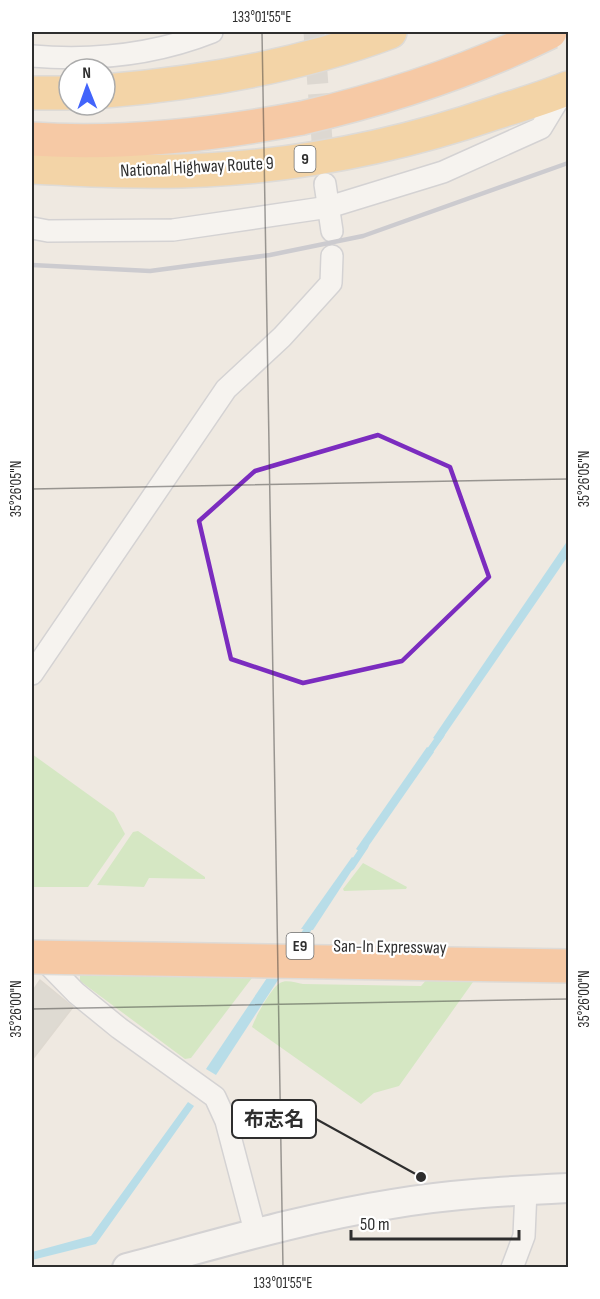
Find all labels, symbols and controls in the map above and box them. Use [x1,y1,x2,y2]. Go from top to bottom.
text: 133°01'55"E [233,8,291,27]
north arrow [57,57,117,117]
text: N [82,64,91,83]
road number: 9 [294,146,316,172]
street label: National Highway Route 9 [120,152,274,182]
text: 35°26'05"N [575,451,594,507]
text: 35°26'05"N [7,461,26,517]
road number: E9 [286,933,314,959]
street label: San-In Expressway [333,936,447,958]
text: 35°26'00"N [575,970,594,1028]
text: 35°26'00"N [7,980,26,1038]
callout: 布志名 [232,1100,316,1138]
text: 布志名 [244,1108,304,1132]
scale bar [351,1203,519,1241]
text: 50 m [360,1214,390,1235]
text: 133°01'55"E [254,1274,312,1293]

